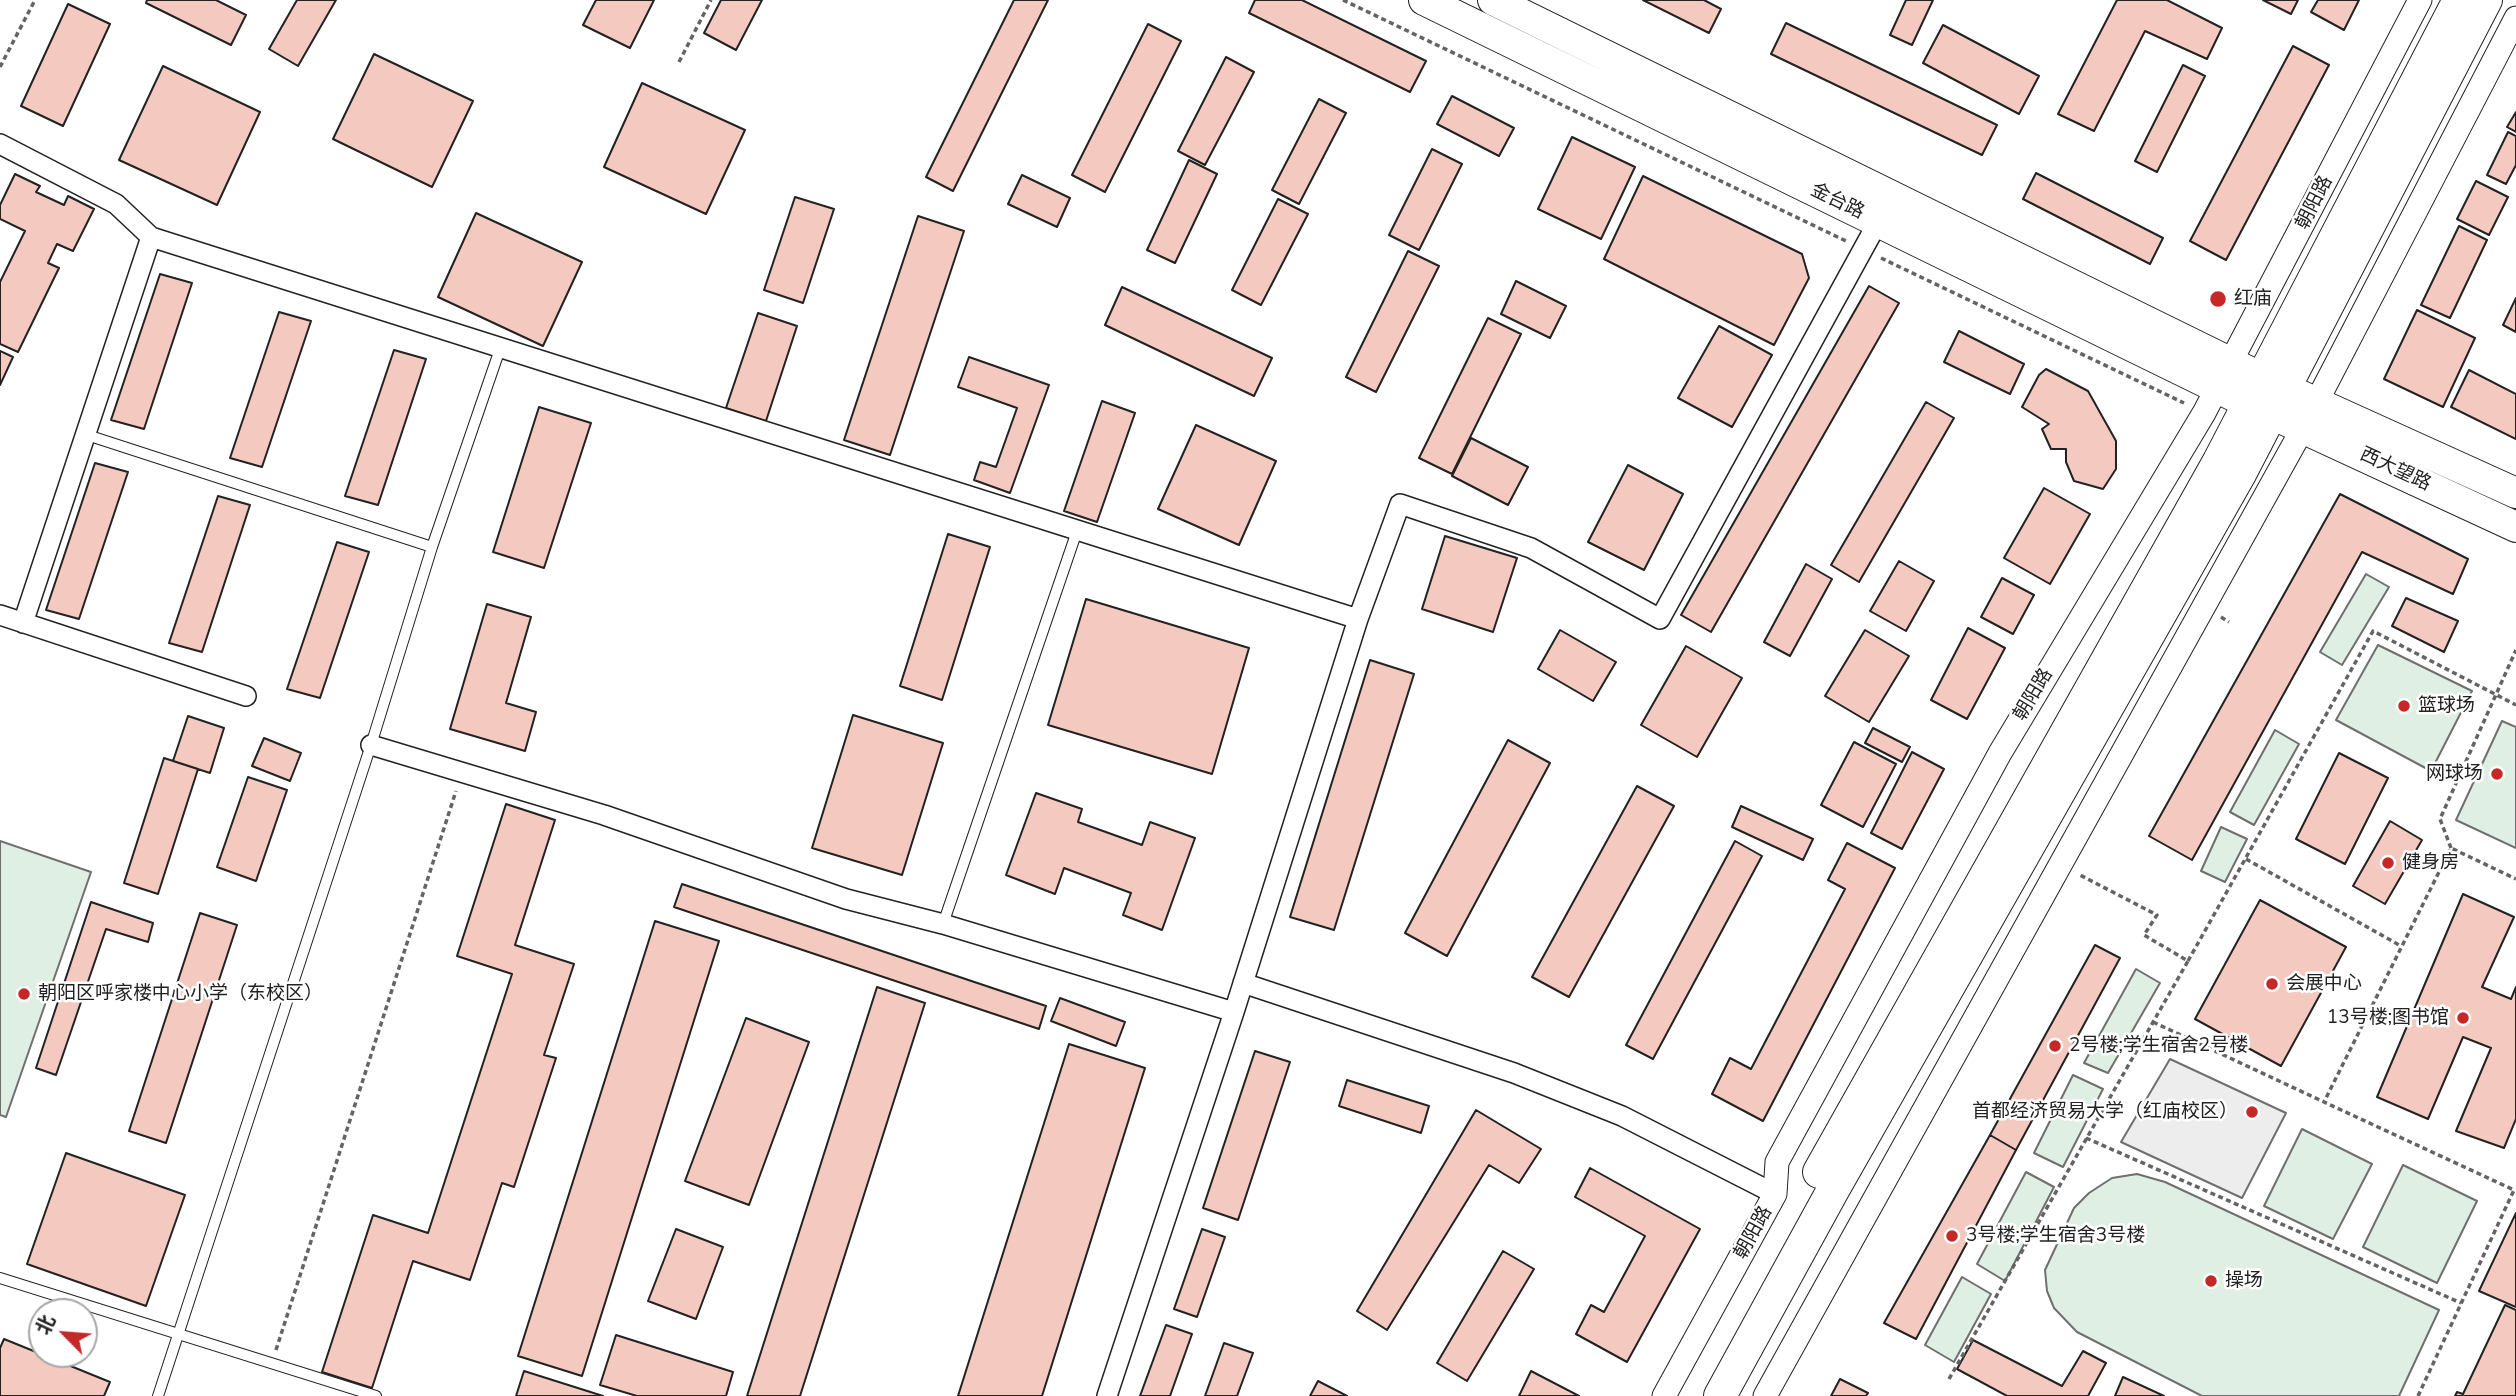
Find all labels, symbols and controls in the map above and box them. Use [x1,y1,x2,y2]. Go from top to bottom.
street label: 朝阳路 [2292,172,2338,234]
street label: 金台路 [1806,179,1868,225]
place label: 红庙 [2234,288,2272,310]
marker: 红庙 [2208,289,2228,309]
street label: 西大望路 [2356,444,2434,496]
street label: 朝阳路 [2010,665,2058,725]
place label: 篮球场 [2418,695,2475,717]
marker: 篮球场 [2396,698,2412,714]
place label: 网球场 [2426,763,2483,785]
marker: 网球场 [2489,766,2505,782]
place label: 健身房 [2402,852,2459,874]
marker: 健身房 [2380,855,2396,871]
place label: 会展中心 [2286,973,2362,995]
marker: 会展中心 [2264,976,2280,992]
place label: 朝阳区呼家楼中心小学（东校区） [38,983,323,1005]
marker: 朝阳区呼家楼中心小学（东校区） [16,986,32,1002]
place label: 13号楼;图书馆 [2327,1007,2449,1029]
marker: 13号楼;图书馆 [2455,1010,2471,1026]
place label: 2号楼;学生宿舍2号楼 [2069,1035,2248,1057]
marker: 2号楼;学生宿舍2号楼 [2047,1038,2063,1054]
place label: 首都经济贸易大学（红庙校区） [1972,1101,2238,1123]
marker: 首都经济贸易大学（红庙校区） [2244,1104,2260,1120]
street label: 朝阳路 [1730,1203,1778,1263]
place label: 3号楼;学生宿舍3号楼 [1966,1225,2145,1247]
marker: 3号楼;学生宿舍3号楼 [1944,1228,1960,1244]
place label: 操场 [2225,1270,2263,1292]
marker: 操场 [2203,1273,2219,1289]
north arrow [28,1298,98,1368]
text: 北 [30,1311,62,1339]

